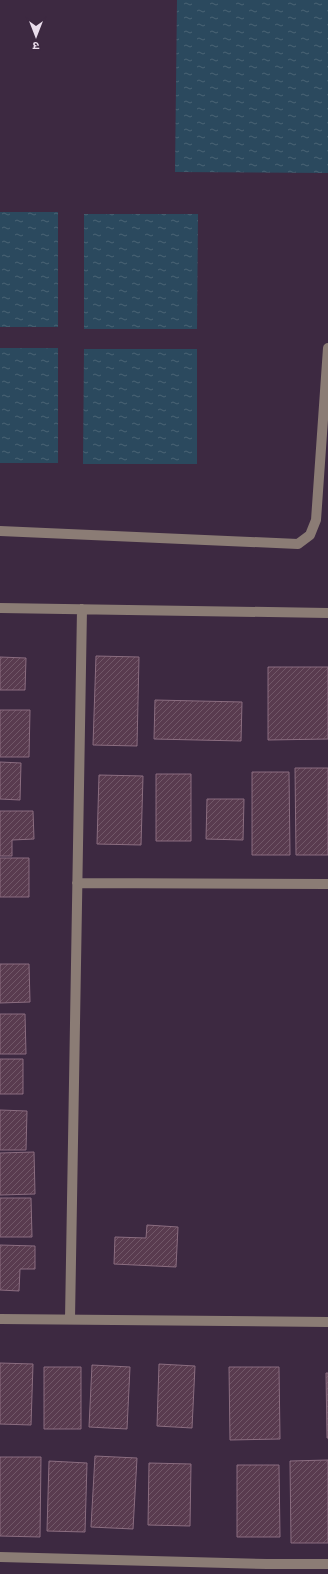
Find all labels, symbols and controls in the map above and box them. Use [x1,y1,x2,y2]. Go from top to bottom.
north arrow [16,16,56,56]
text: उ [32,38,39,54]

